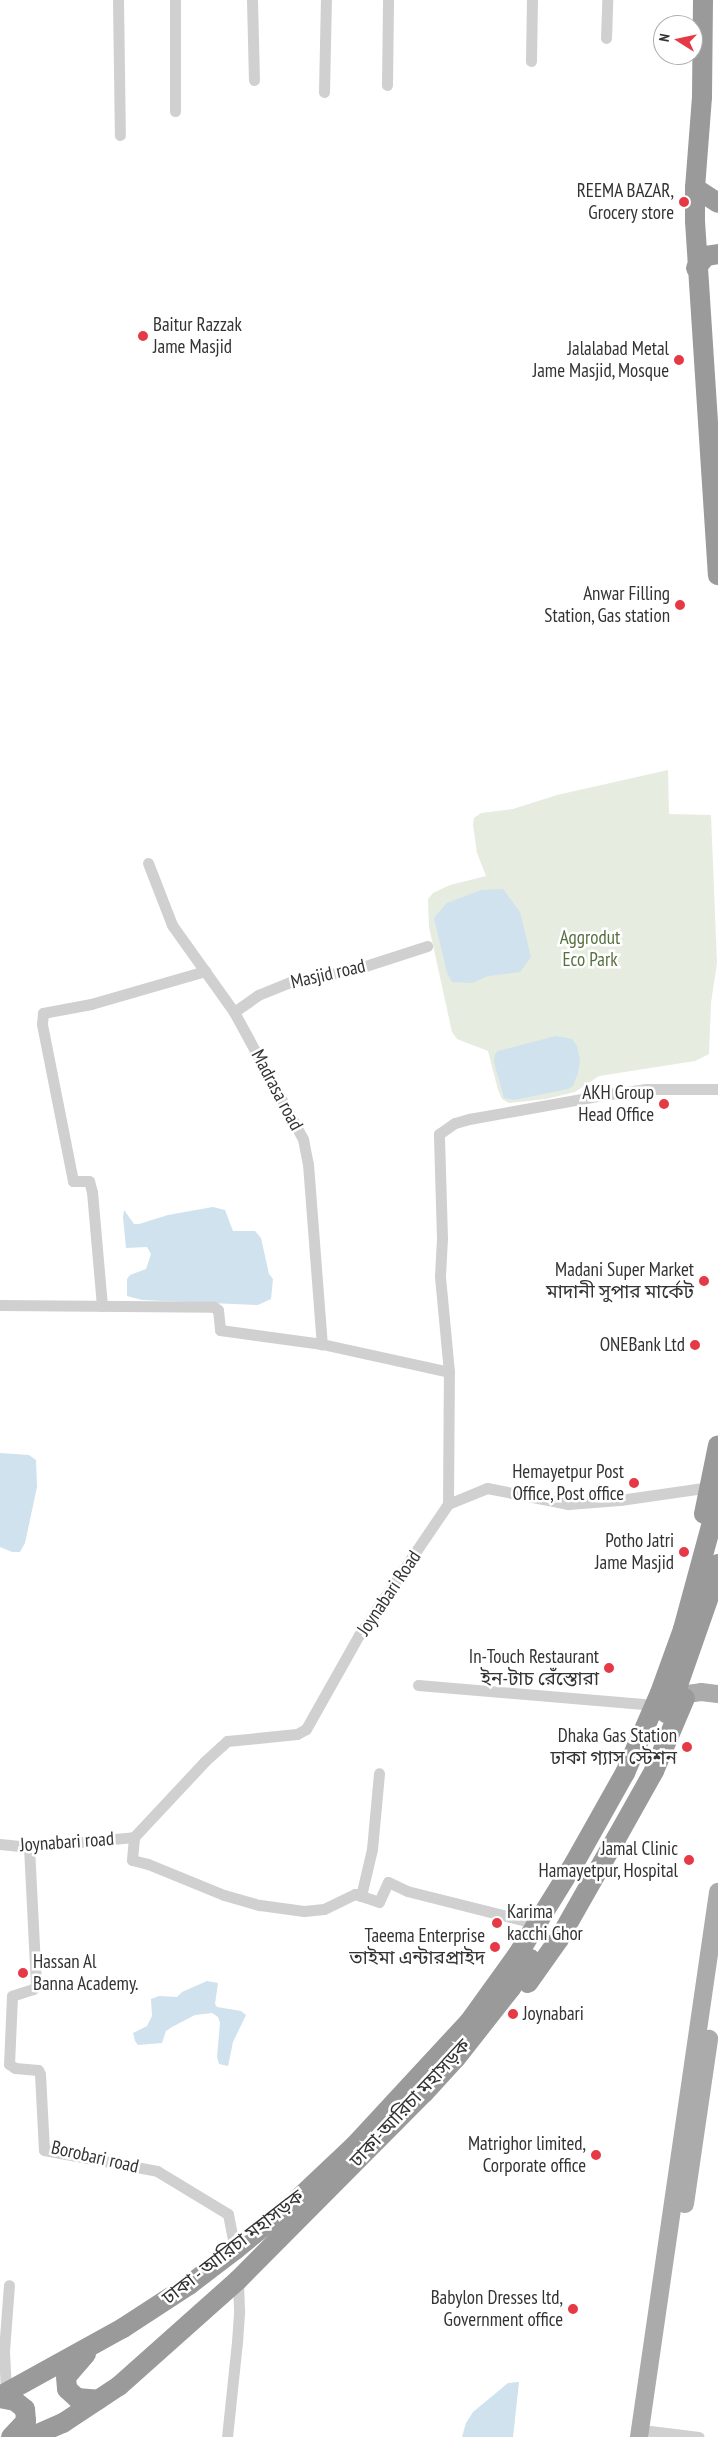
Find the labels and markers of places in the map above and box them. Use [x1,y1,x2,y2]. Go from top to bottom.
place label: REEMA BAZAR, Grocery store [576,180,674,224]
marker: REEMA BAZAR, Grocery store [678,196,690,208]
place label: Baitur Razzak Jame Masjid [153,314,242,358]
marker: Baitur Razzak Jame Masjid [137,330,149,342]
place label: Jalalabad Metal Jame Masjid, Mosque [531,338,669,382]
marker: Jalalabad Metal Jame Masjid, Mosque [673,354,685,366]
place label: Anwar Filling Station, Gas station [543,583,670,627]
marker: Anwar Filling Station, Gas station [674,599,686,611]
place label: AKH Group Head Office [578,1082,654,1126]
marker: AKH Group Head Office [658,1098,670,1110]
place label: Madani Super Market মাদানী সুপার মার্কেট [546,1259,694,1303]
marker: Madani Super Market মাদানী সুপার মার্কেট [698,1275,710,1287]
place label: ONEBank Ltd [599,1334,685,1356]
marker: ONEBank Ltd [689,1339,701,1351]
place label: Hemayetpur Post Office, Post office [511,1461,624,1505]
marker: Hemayetpur Post Office, Post office [628,1477,640,1489]
place label: Potho Jatri Jame Masjid [595,1530,674,1574]
marker: Potho Jatri Jame Masjid [678,1546,690,1558]
place label: In-Touch Restaurant ইন-টাচ রেঁস্তোরা [469,1646,599,1690]
marker: In-Touch Restaurant ইন-টাচ রেঁস্তোরা [603,1662,615,1674]
place label: Dhaka Gas Station ঢাকা গ্যাস স্টেশন [550,1725,677,1769]
marker: Dhaka Gas Station ঢাকা গ্যাস স্টেশন [681,1741,693,1753]
place label: Jamal Clinic Hamayetpur, Hospital [537,1838,678,1882]
marker: Jamal Clinic Hamayetpur, Hospital [682,1853,696,1867]
place label: Karima kacchi Ghor [507,1901,583,1945]
marker: Karima kacchi Ghor [491,1917,503,1929]
place label: Taeema Enterprise তাইমা এন্টারপ্রাইদ [349,1925,485,1969]
marker: Taeema Enterprise তাইমা এন্টারপ্রাইদ [489,1941,501,1953]
place label: Hassan Al Banna Academy. [33,1951,139,1995]
marker: Hassan Al Banna Academy. [17,1967,29,1979]
place label: Joynabari [523,2003,584,2025]
marker: Joynabari [507,2008,519,2020]
place label: Matrighor limited, Corporate office [468,2133,586,2177]
marker: Matrighor limited, Corporate office [590,2149,602,2161]
place label: Babylon Dresses ltd, Government office [431,2287,563,2331]
marker: Babylon Dresses ltd, Government office [567,2303,579,2315]

